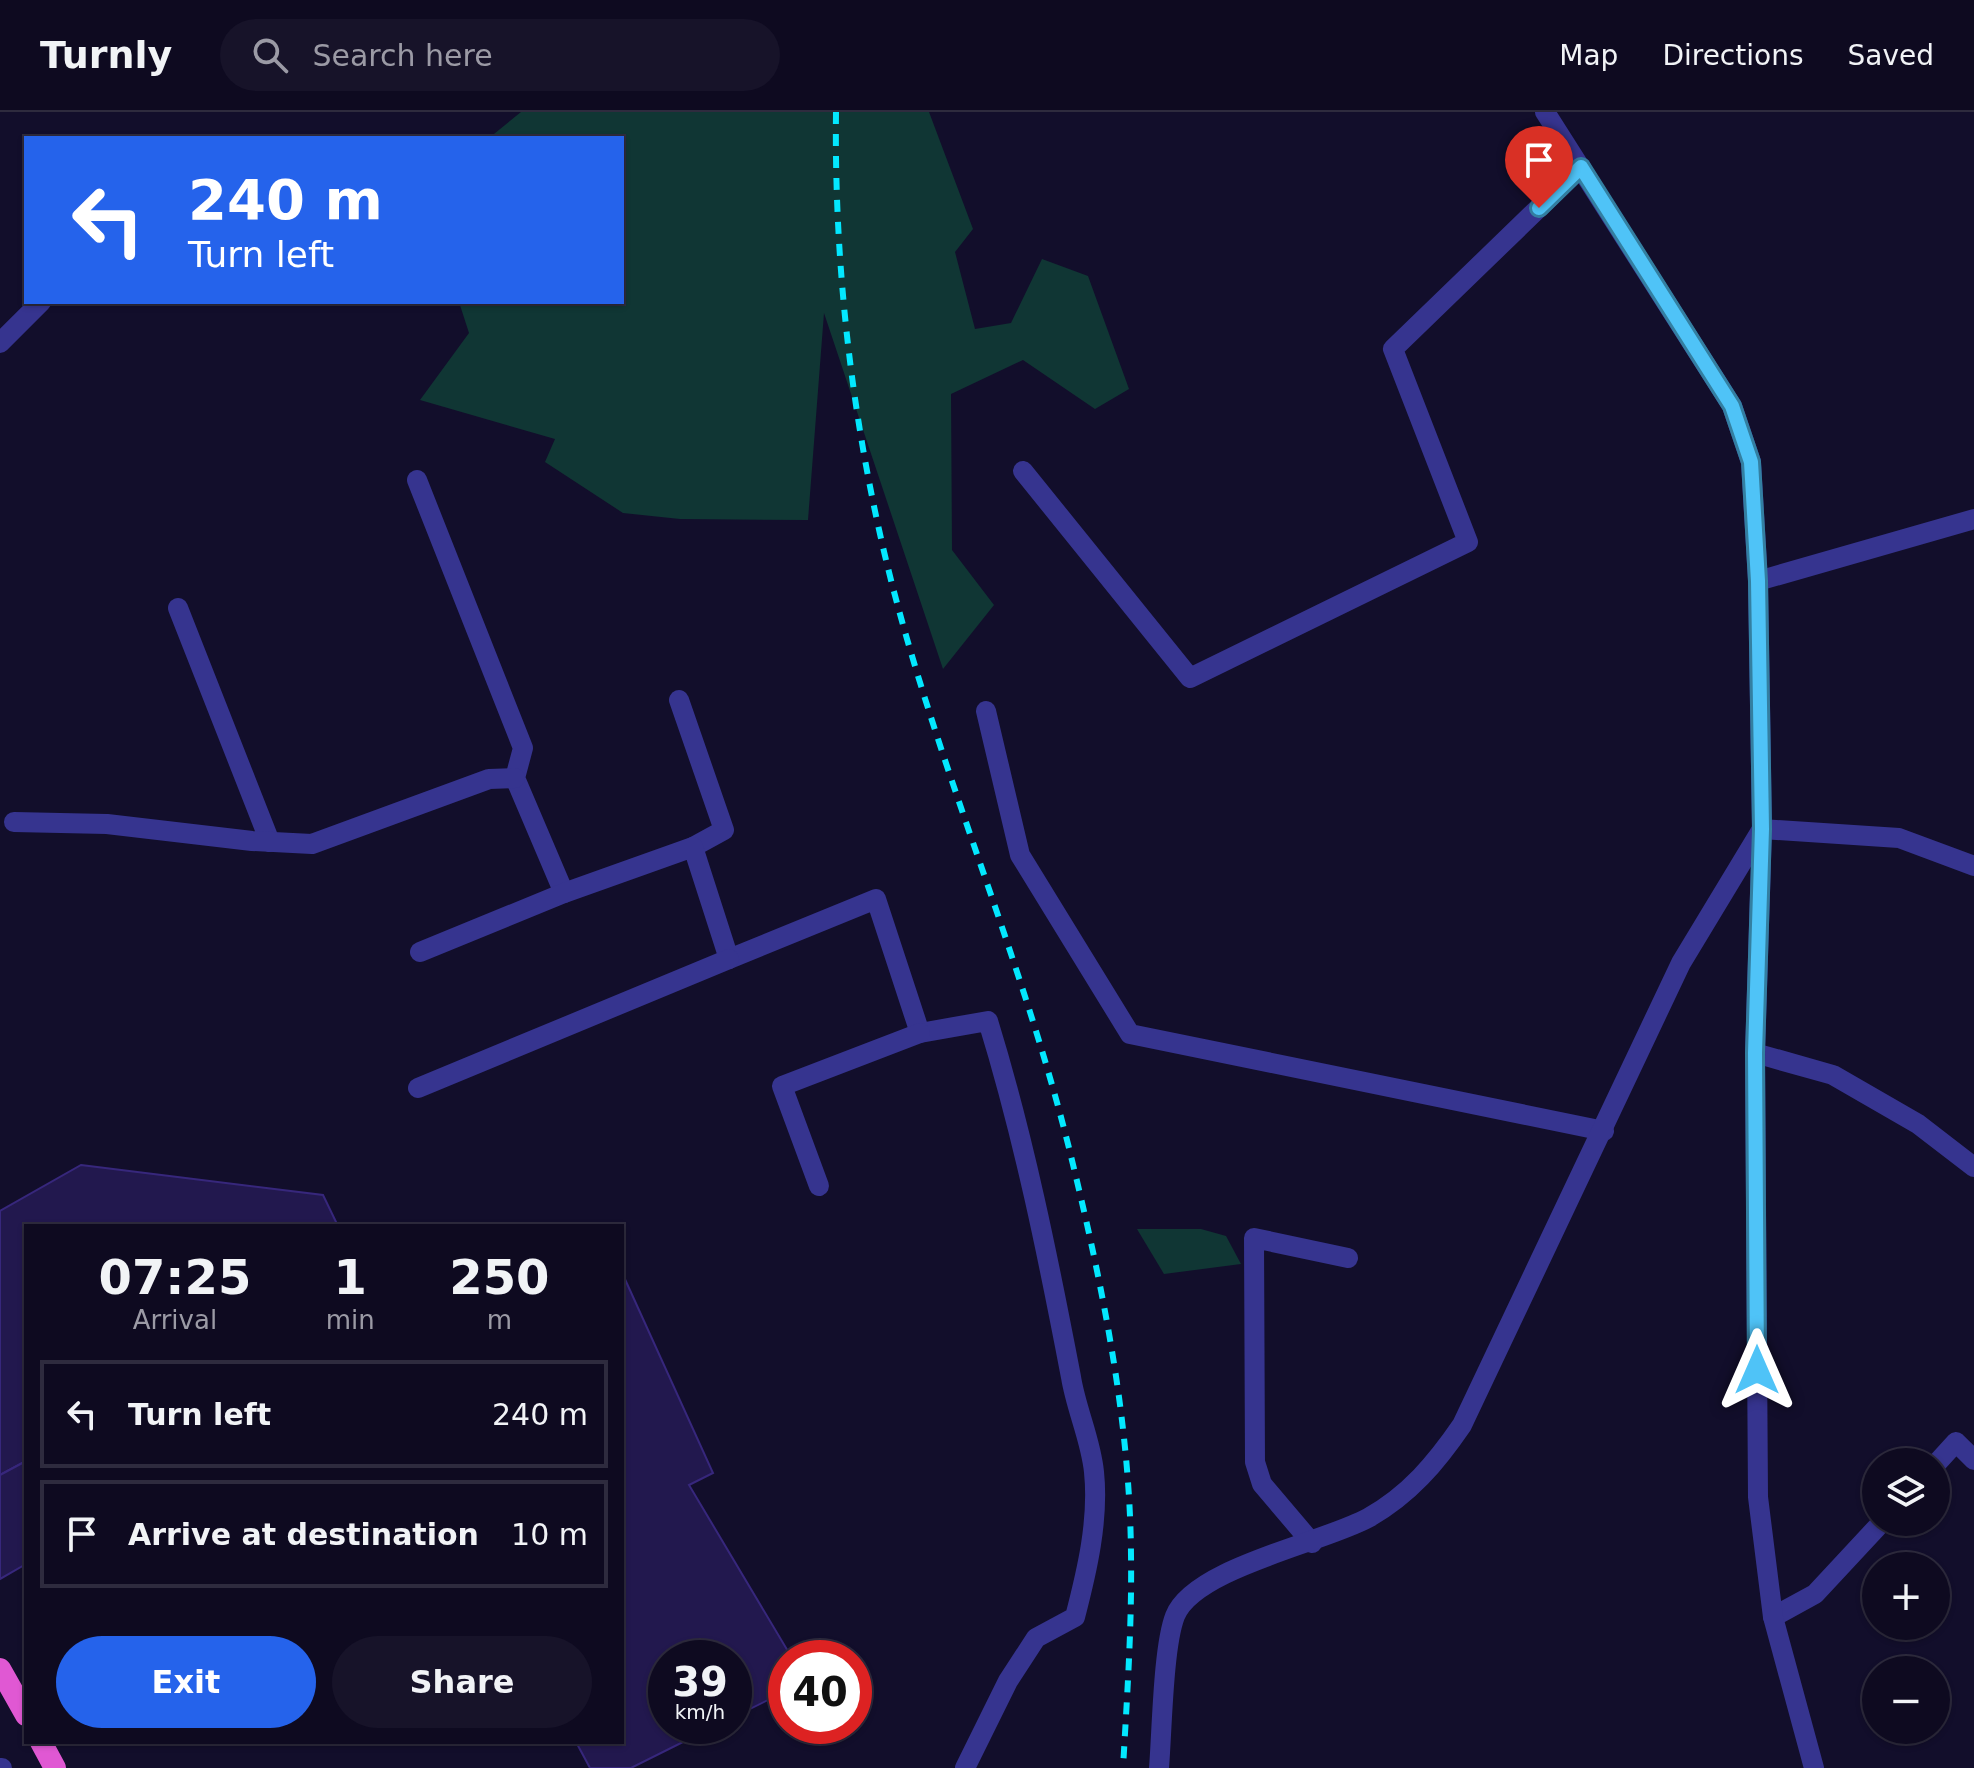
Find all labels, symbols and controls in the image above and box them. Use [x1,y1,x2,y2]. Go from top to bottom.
search box [220,19,780,91]
text: Turnly [40,33,172,77]
icon: search [248,33,292,77]
text: Search here [312,38,493,73]
text: Map [1559,39,1618,72]
text: Directions [1662,39,1803,72]
text: Saved [1847,39,1934,72]
pin [1505,126,1573,208]
icon: arrive [1517,138,1561,182]
text: 240 m [188,167,383,232]
icon: left [56,168,160,272]
text: Turn left [188,234,334,275]
text: 07:25 [98,1249,251,1305]
text: 1 [334,1249,367,1305]
text: 250 [449,1249,549,1305]
text: Arrival [133,1305,217,1335]
text: min [326,1305,375,1335]
text: m [487,1305,512,1335]
position arrow [1715,1328,1799,1412]
icon: left [60,1392,104,1436]
text: Turn left [128,1397,271,1432]
text: 240 m [492,1397,588,1432]
map controls [1862,1448,1950,1744]
button: layers [1862,1448,1950,1536]
icon: arrive [60,1512,104,1556]
text: Arrive at destination [128,1517,479,1552]
text: 10 m [511,1517,588,1552]
button: + [1862,1552,1950,1640]
button: Exit [56,1636,316,1728]
button: Share [332,1636,592,1728]
speed limit sign: 40 [768,1640,872,1744]
button: − [1862,1656,1950,1744]
text: 39 [672,1659,728,1705]
text: km/h [675,1700,725,1724]

